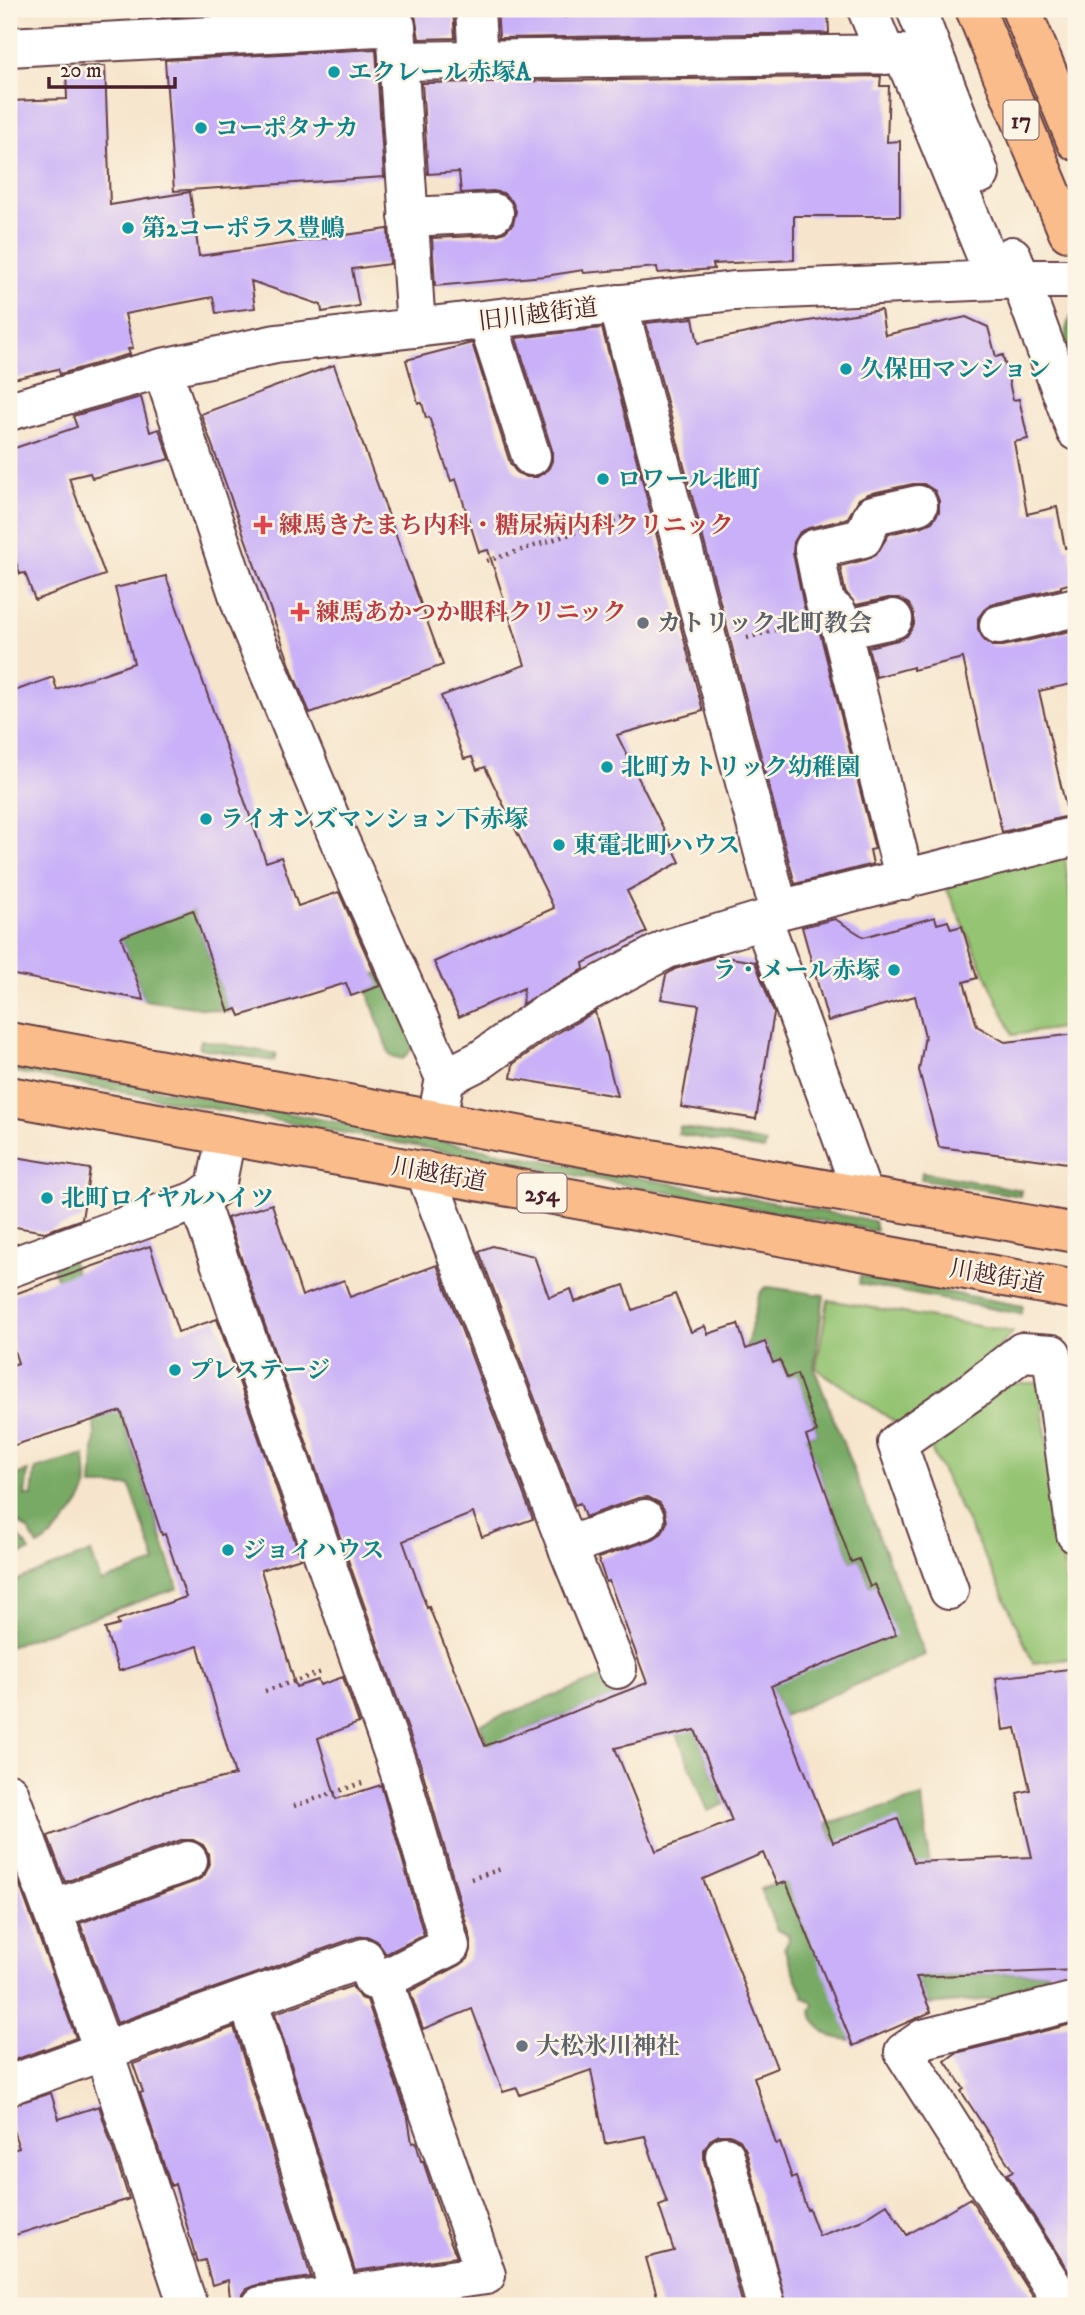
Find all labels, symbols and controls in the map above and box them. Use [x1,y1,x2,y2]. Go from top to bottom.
scale bar [49,46,175,90]
text: 20 m [60,58,102,84]
place label: エクレール赤塚A [348,58,532,88]
marker: エクレール赤塚A [326,64,342,80]
road number: 17 [1004,100,1038,140]
place label: コーポタナカ [215,114,359,144]
marker: コーポタナカ [193,120,209,136]
place label: 第2コーポラス豊嶋 [142,214,345,244]
marker: 第2コーポラス豊嶋 [120,220,136,236]
street label: 旧川越街道 [477,293,600,337]
place label: 久保田マンション [860,355,1051,385]
marker: 久保田マンション [838,361,854,377]
place label: ロワール北町 [617,465,761,495]
marker: ロワール北町 [595,471,611,487]
place label: 練馬きたまち内科・糖尿病内科クリニック [279,511,734,541]
marker: 練馬きたまち内科・糖尿病内科クリニック [253,515,273,535]
place label: 練馬あかつか眼科クリニック [316,598,627,628]
marker: 練馬あかつか眼科クリニック [290,602,310,622]
place label: カトリック北町教会 [657,609,872,639]
marker: カトリック北町教会 [635,615,651,631]
place label: 北町カトリック幼稚園 [621,753,860,783]
marker: 北町カトリック幼稚園 [599,759,615,775]
place label: ライオンズマンション下赤塚 [220,805,528,835]
marker: ライオンズマンション下赤塚 [198,811,214,827]
place label: 東電北町ハウス [573,831,740,861]
marker: 東電北町ハウス [551,837,567,853]
place label: ラ・メール赤塚 [712,956,880,986]
marker: ラ・メール赤塚 [886,962,902,978]
street label: 川越街道 [389,1152,489,1198]
road number: 254 [518,1174,566,1212]
place label: 北町ロイヤルハイツ [61,1184,274,1214]
marker: 北町ロイヤルハイツ [39,1190,55,1206]
street label: 川越街道 [947,1254,1047,1300]
place label: プレステージ [189,1356,330,1386]
marker: プレステージ [167,1362,183,1378]
place label: ジョイハウス [242,1536,384,1566]
marker: ジョイハウス [220,1542,236,1558]
place label: 大松氷川神社 [536,2032,680,2062]
marker: 大松氷川神社 [514,2038,530,2054]

